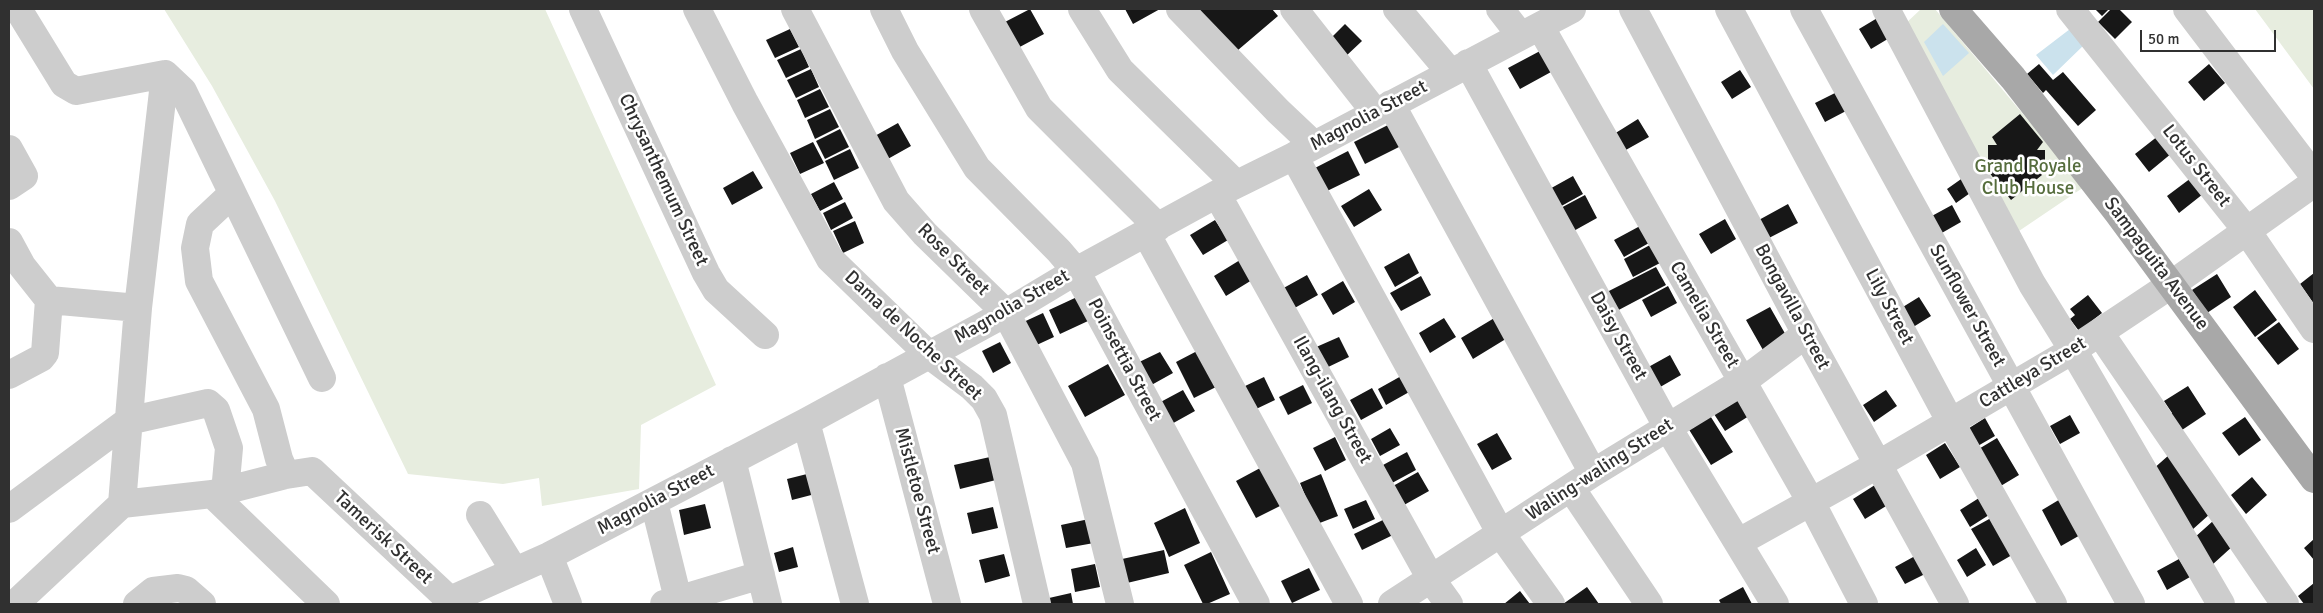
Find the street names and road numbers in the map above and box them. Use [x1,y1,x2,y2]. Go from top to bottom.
street label: Magnolia Street [1307,76,1431,156]
street label: Chrysanthemum Street [613,90,713,270]
street label: Lotus Street [2157,120,2235,212]
street label: Sampaguita Avenue [2099,193,2213,335]
street label: Rose Street [912,219,994,301]
street label: Bongavilla Street [1749,240,1835,374]
street label: Sunflower Street [1924,241,2010,371]
street label: Camelia Street [1664,258,1744,372]
street label: Magnolia Street [950,265,1074,349]
street label: Lily Street [1860,265,1918,349]
street label: Dama de Noche Street [839,266,987,406]
street label: Daisy Street [1584,288,1652,384]
street label: Poinsettia Street [1082,295,1166,425]
street label: Ilang-ilang Street [1288,332,1376,468]
street label: Cattleya Street [1975,332,2091,414]
street label: Waling-waling Street [1522,414,1678,526]
street label: Mistletoe Street [889,425,945,557]
street label: Magnolia Street [594,460,718,540]
street label: Tamerisk Street [329,487,437,589]

